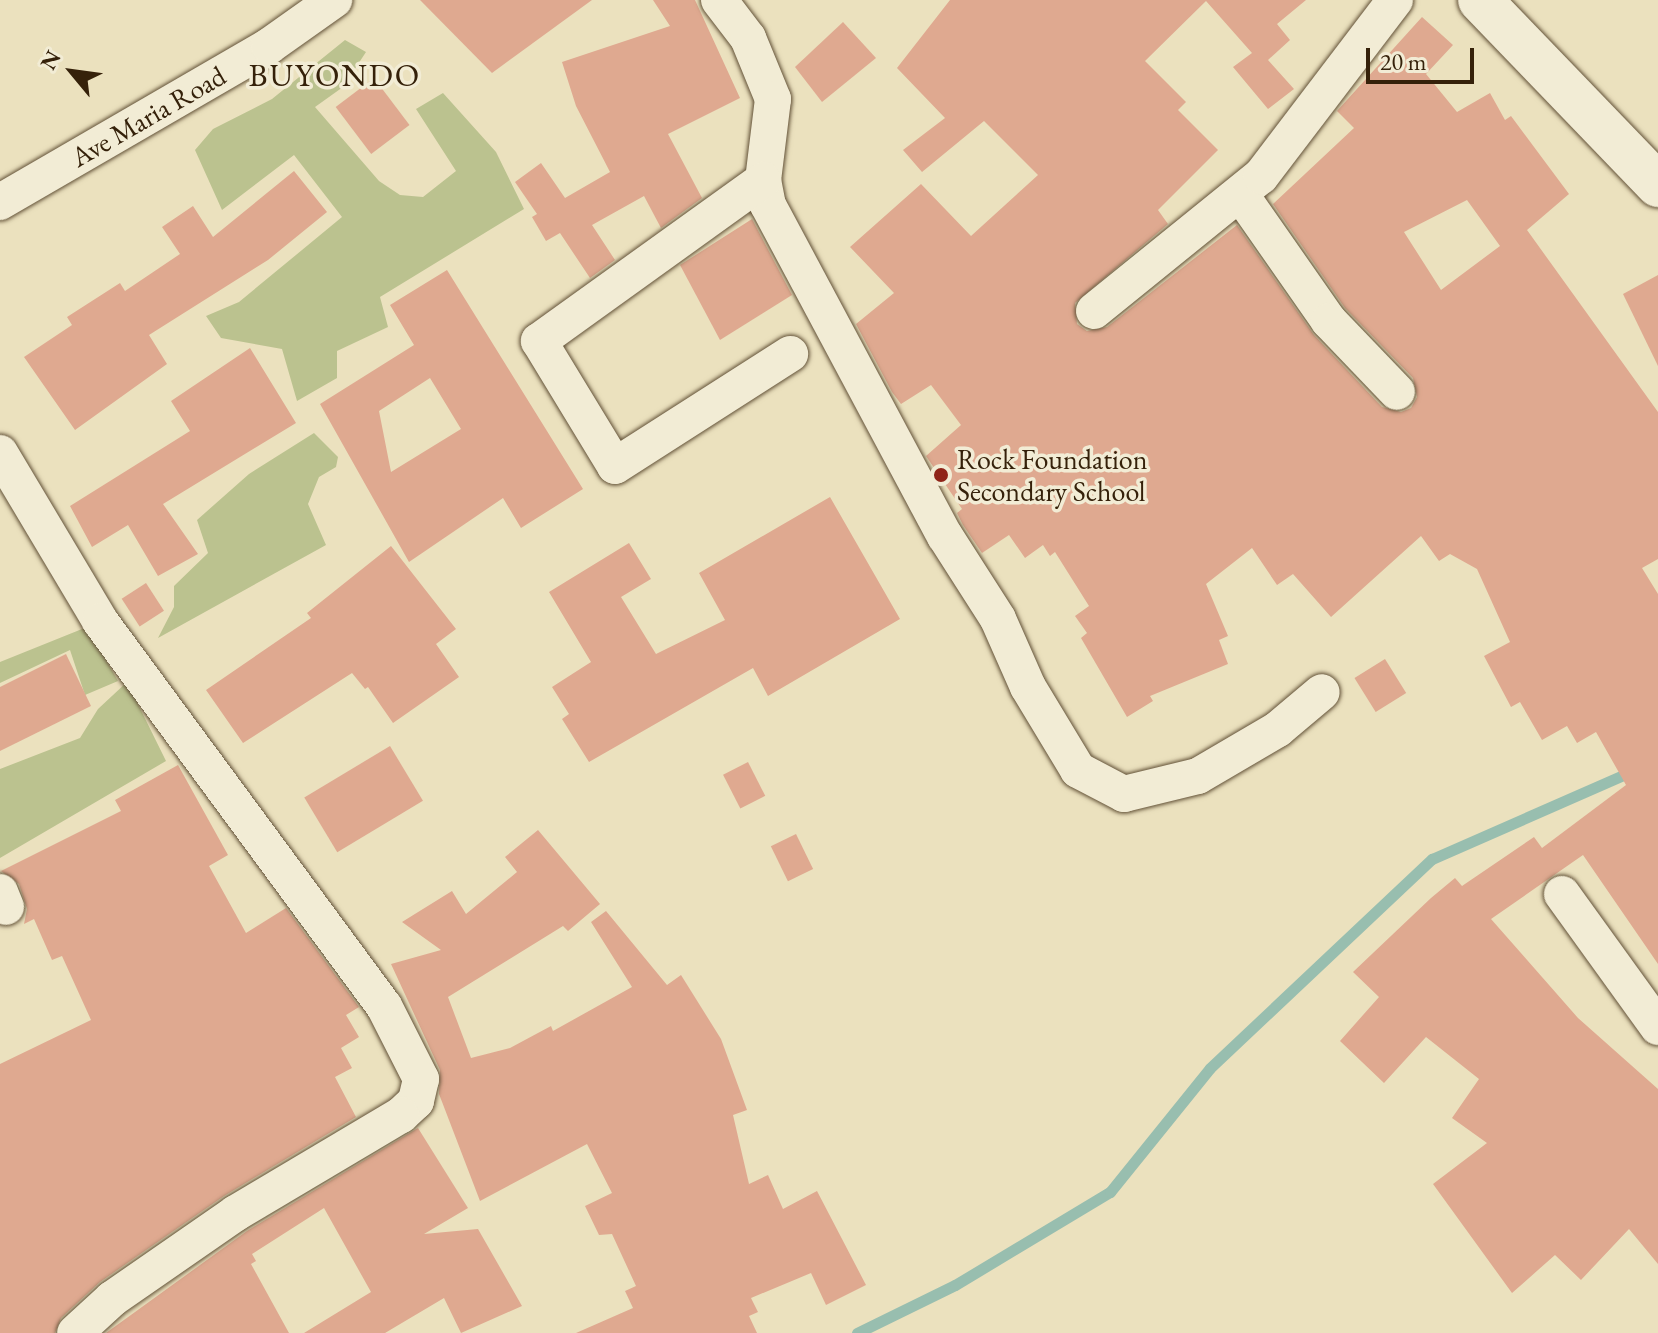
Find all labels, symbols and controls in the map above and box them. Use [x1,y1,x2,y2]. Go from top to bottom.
north arrow [32,32,112,112]
scale bar [1370,32,1478,82]
text: N [34,45,68,75]
text: 20 m [1380,46,1427,77]
district label: BUYONDO [249,56,421,94]
street label: Ave Maria Road [65,58,231,174]
place label: Rock Foundation Secondary School [957,442,1147,508]
marker: Rock Foundation Secondary School [932,466,950,484]

